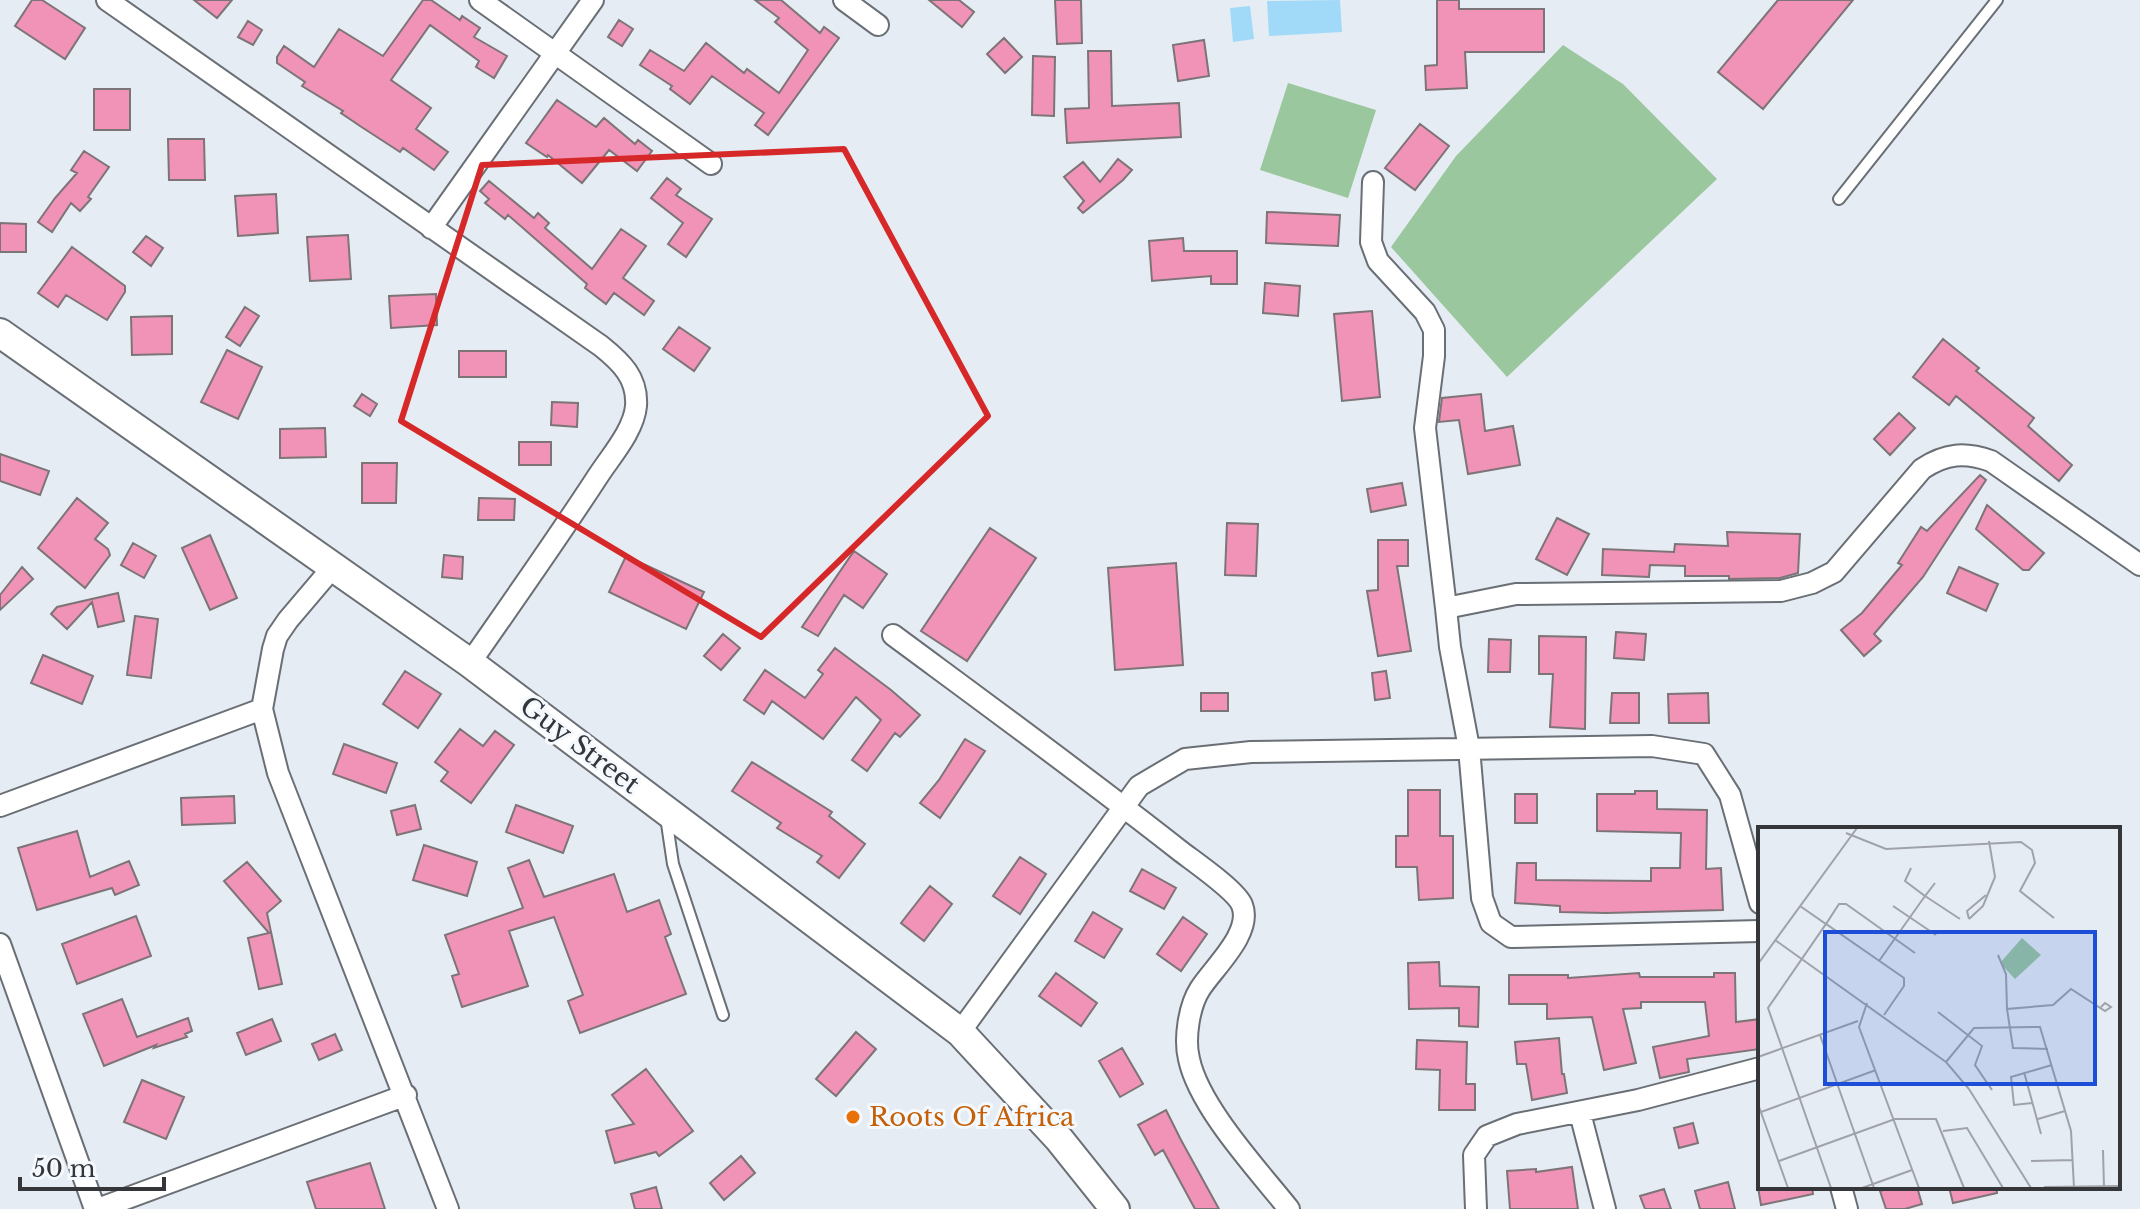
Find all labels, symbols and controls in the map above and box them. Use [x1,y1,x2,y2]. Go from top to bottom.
street label: Guy Street [514,690,646,800]
inset map [1758,827,2120,1189]
place label: Roots Of Africa [869,1101,1075,1133]
marker: Roots Of Africa [844,1108,862,1126]
scale bar [20,1141,164,1191]
text: 50 m [32,1154,96,1183]

